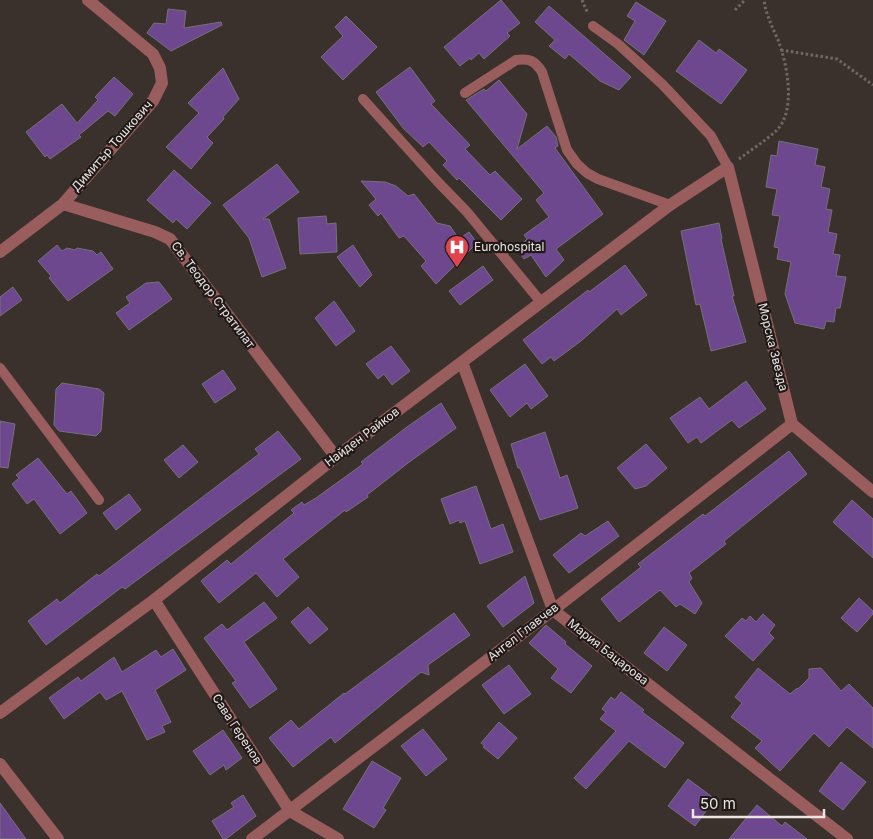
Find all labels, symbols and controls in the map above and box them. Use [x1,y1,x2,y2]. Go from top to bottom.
street label: Димитър Тошкович [68,97,155,194]
hospital icon: Eurohospital [444,234,470,268]
street label: Св. Теодор Стратилат [168,238,259,351]
place label: Eurohospital [474,239,544,254]
street label: Морска Звезда [755,301,792,392]
street label: Найден Райков [321,404,402,470]
street label: Ангел Главчев [484,599,561,664]
street label: Мария Бацарова [565,615,652,688]
street label: Сава Геренов [209,691,266,767]
scale bar [693,786,824,818]
text: 50 m [700,794,736,813]

